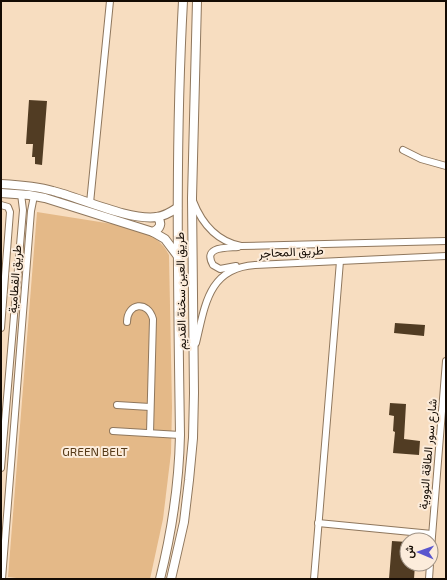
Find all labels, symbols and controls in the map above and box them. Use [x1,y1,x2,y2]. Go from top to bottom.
street label: طريق العين سخنة القديم [172,232,190,350]
street label: طريق المحاجر [257,242,324,262]
street label: طريق القطامية [5,244,25,314]
street label: شارع سور الطاقة النووية [415,398,442,510]
park label: GREEN BELT [62,444,128,458]
north arrow [399,532,439,572]
text: ش [402,545,416,559]

